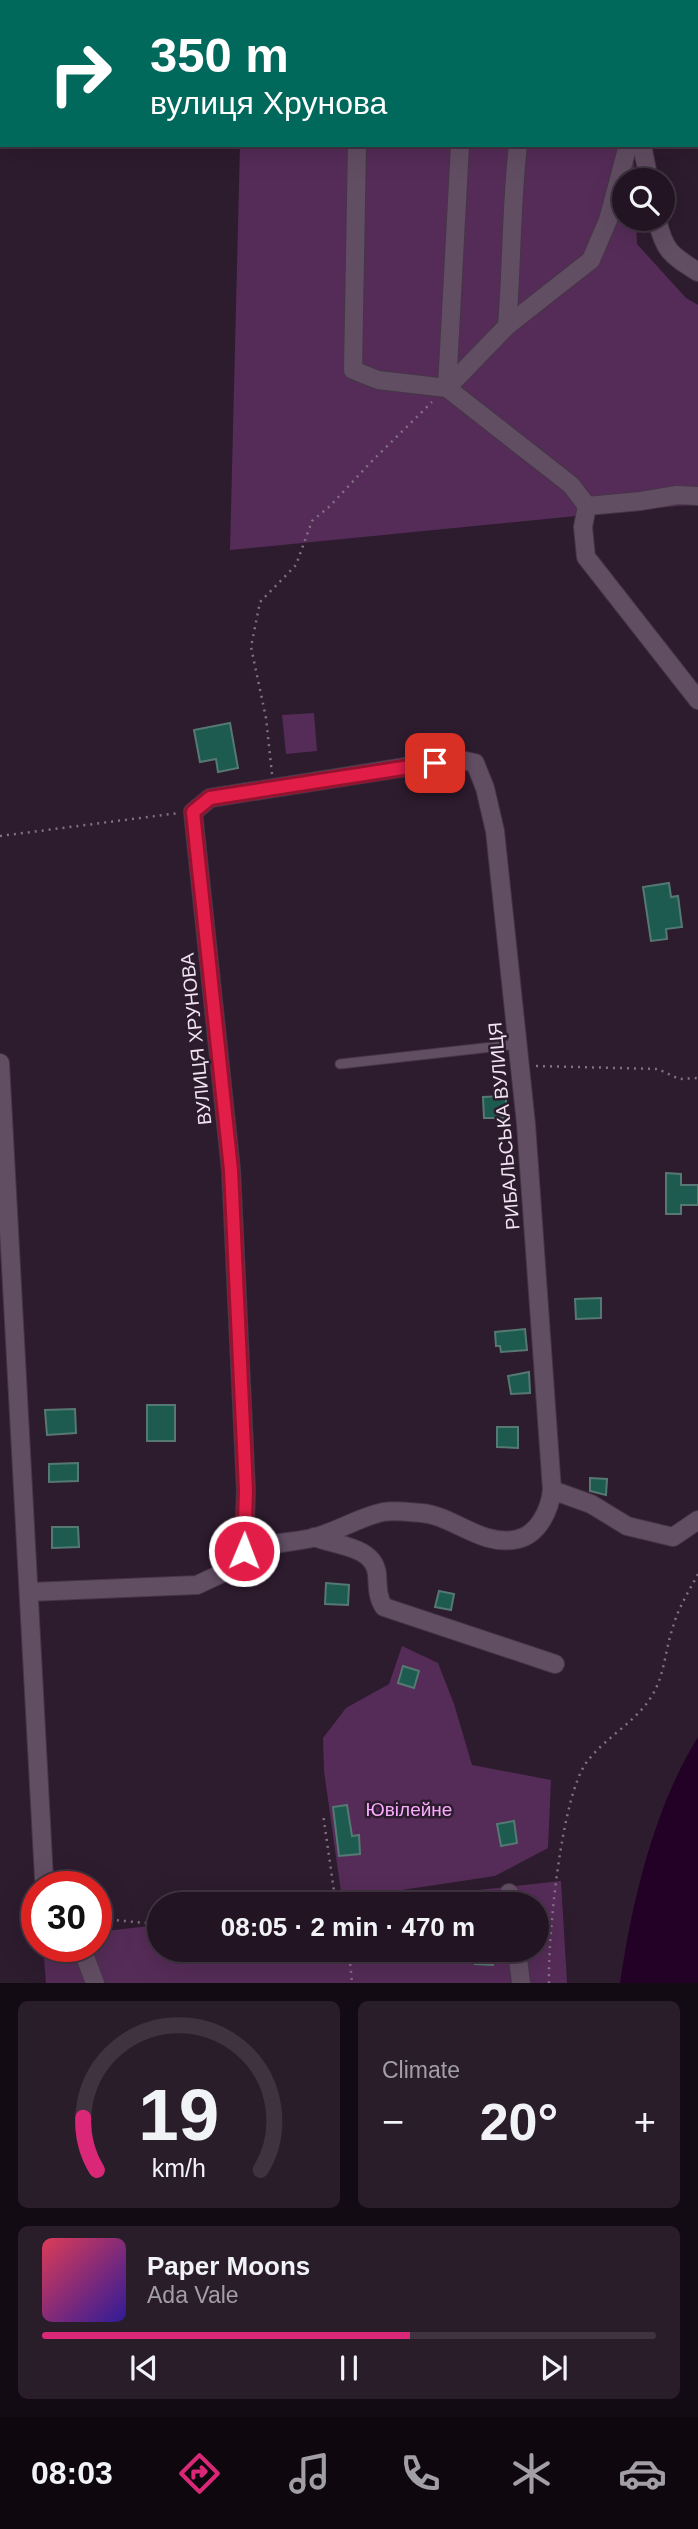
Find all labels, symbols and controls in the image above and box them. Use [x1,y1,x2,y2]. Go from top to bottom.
icon: right [35,28,126,119]
text: 350 m [150,28,289,82]
text: вулиця Хрунова [150,85,387,121]
map controls [612,168,675,231]
button: search [612,168,675,231]
pin [405,733,465,793]
icon: arrive [416,744,454,782]
street label: ВУЛИЦЯ ХРУНОВА [176,952,215,1126]
street label: РИБАЛЬСЬКА ВУЛИЦЯ [484,1021,524,1231]
position arrow [207,1514,281,1588]
park label: Ювілейне [366,1799,452,1820]
speed limit sign: 30 [21,1871,112,1962]
text: 08:05 · 2 min · 470 m [221,1912,475,1942]
text: Climate [382,2057,460,2083]
text: 19 [139,2075,219,2156]
text: 20° [480,2093,558,2151]
text: − [382,2101,404,2143]
text: + [634,2101,656,2143]
text: km/h [152,2154,206,2182]
text: Paper Moons [147,2251,310,2281]
text: Ada Vale [147,2282,239,2308]
icon: previous [125,2349,163,2387]
icon: pause [330,2349,368,2387]
icon: next [535,2349,573,2387]
icon: directions [175,2449,224,2498]
icon: music [285,2449,334,2498]
icon: phone [396,2449,445,2498]
icon: climate [507,2449,556,2498]
icon: car [618,2449,667,2498]
text: 08:03 [31,2455,113,2491]

